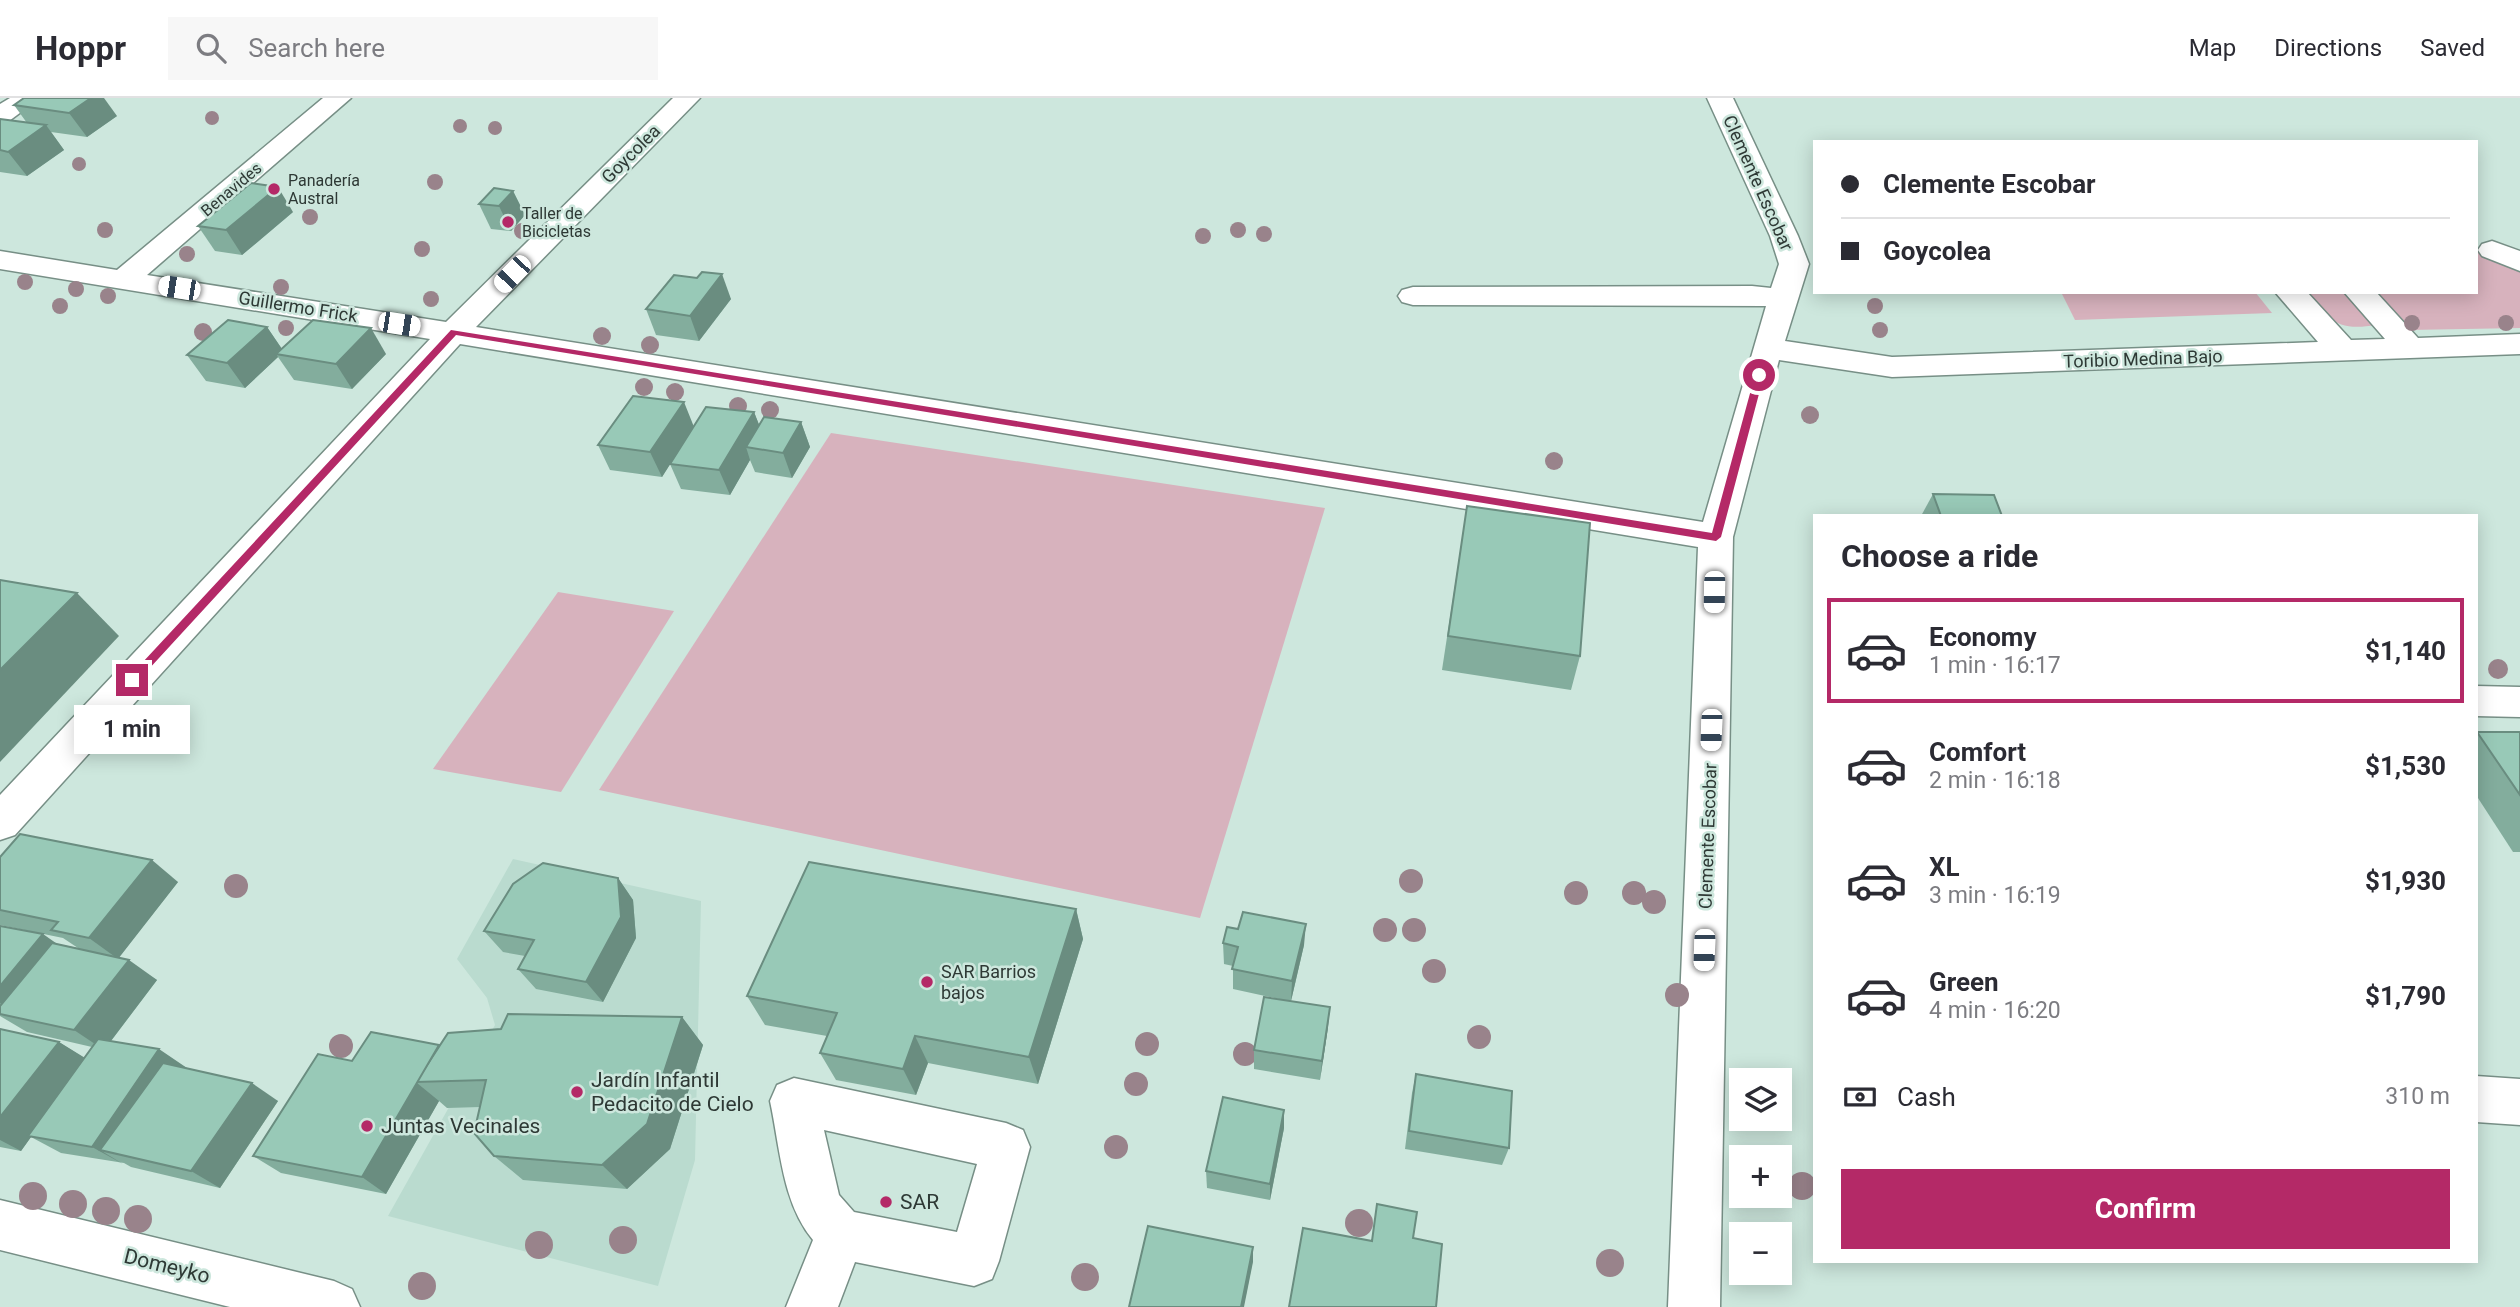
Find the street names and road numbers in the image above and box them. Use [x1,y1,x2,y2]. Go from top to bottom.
street label: Clemente Escobar [1719,112,1798,254]
street label: Goycolea [597,120,664,187]
street label: Benavides [197,159,265,220]
street label: Guillermo Frick [237,287,360,326]
street label: Toribio Medina Bajo [2063,345,2223,372]
street label: Clemente Escobar [1694,763,1721,909]
street label: Domeyko [122,1244,212,1288]

